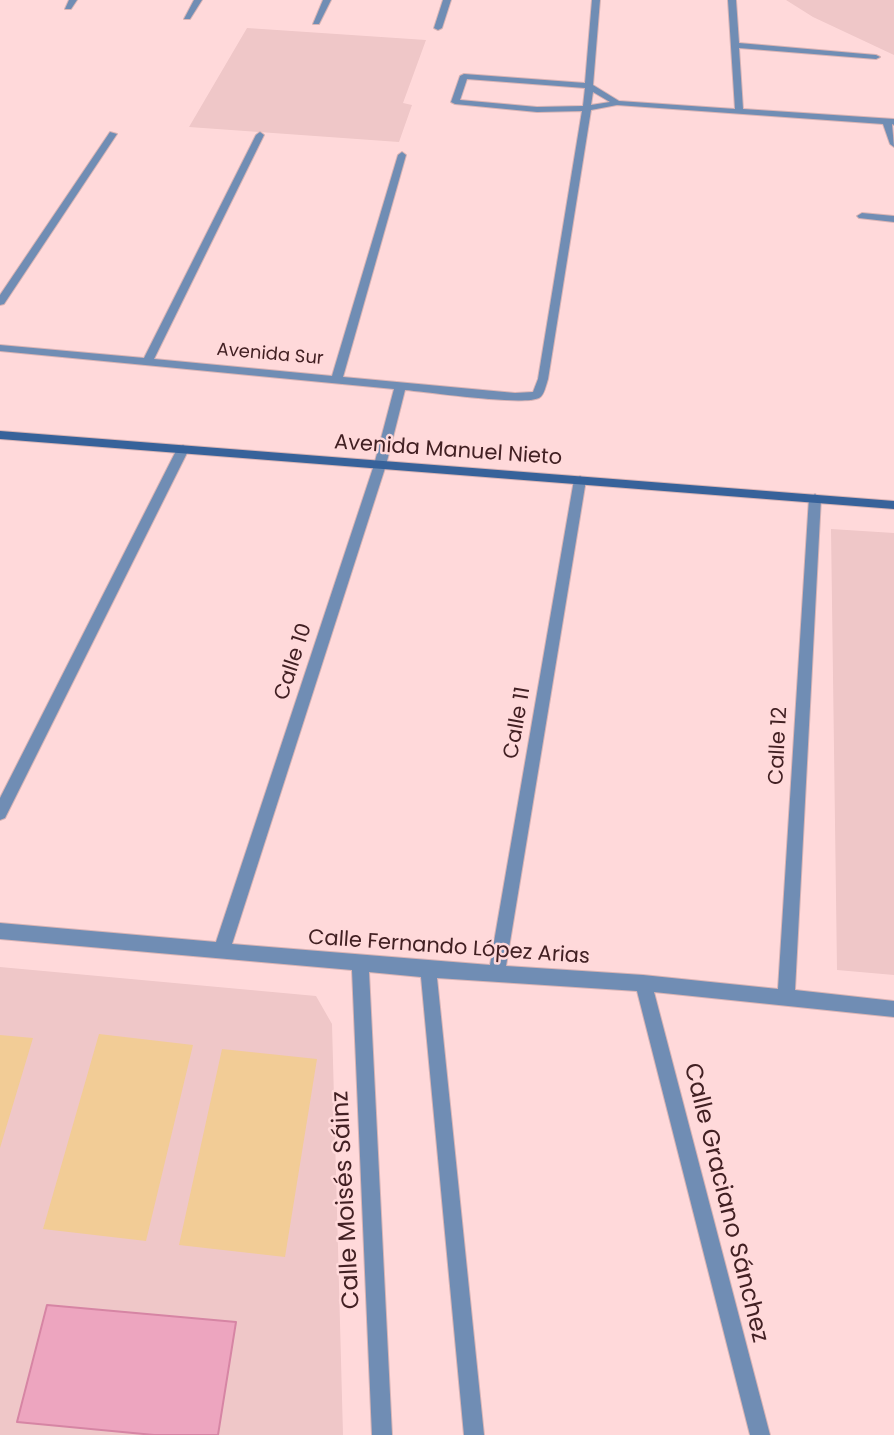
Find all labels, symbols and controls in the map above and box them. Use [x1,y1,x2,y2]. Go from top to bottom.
street label: Avenida Sur [216,340,324,370]
street label: Avenida Manuel Nieto [333,430,563,472]
street label: Calle 10 [270,620,318,704]
street label: Calle 11 [499,685,537,761]
street label: Calle 12 [764,706,794,786]
street label: Calle Fernando López Arias [307,926,591,970]
street label: Calle Graciano Sánchez [676,1060,774,1346]
street label: Calle Moisés Sáinz [327,1090,367,1310]

